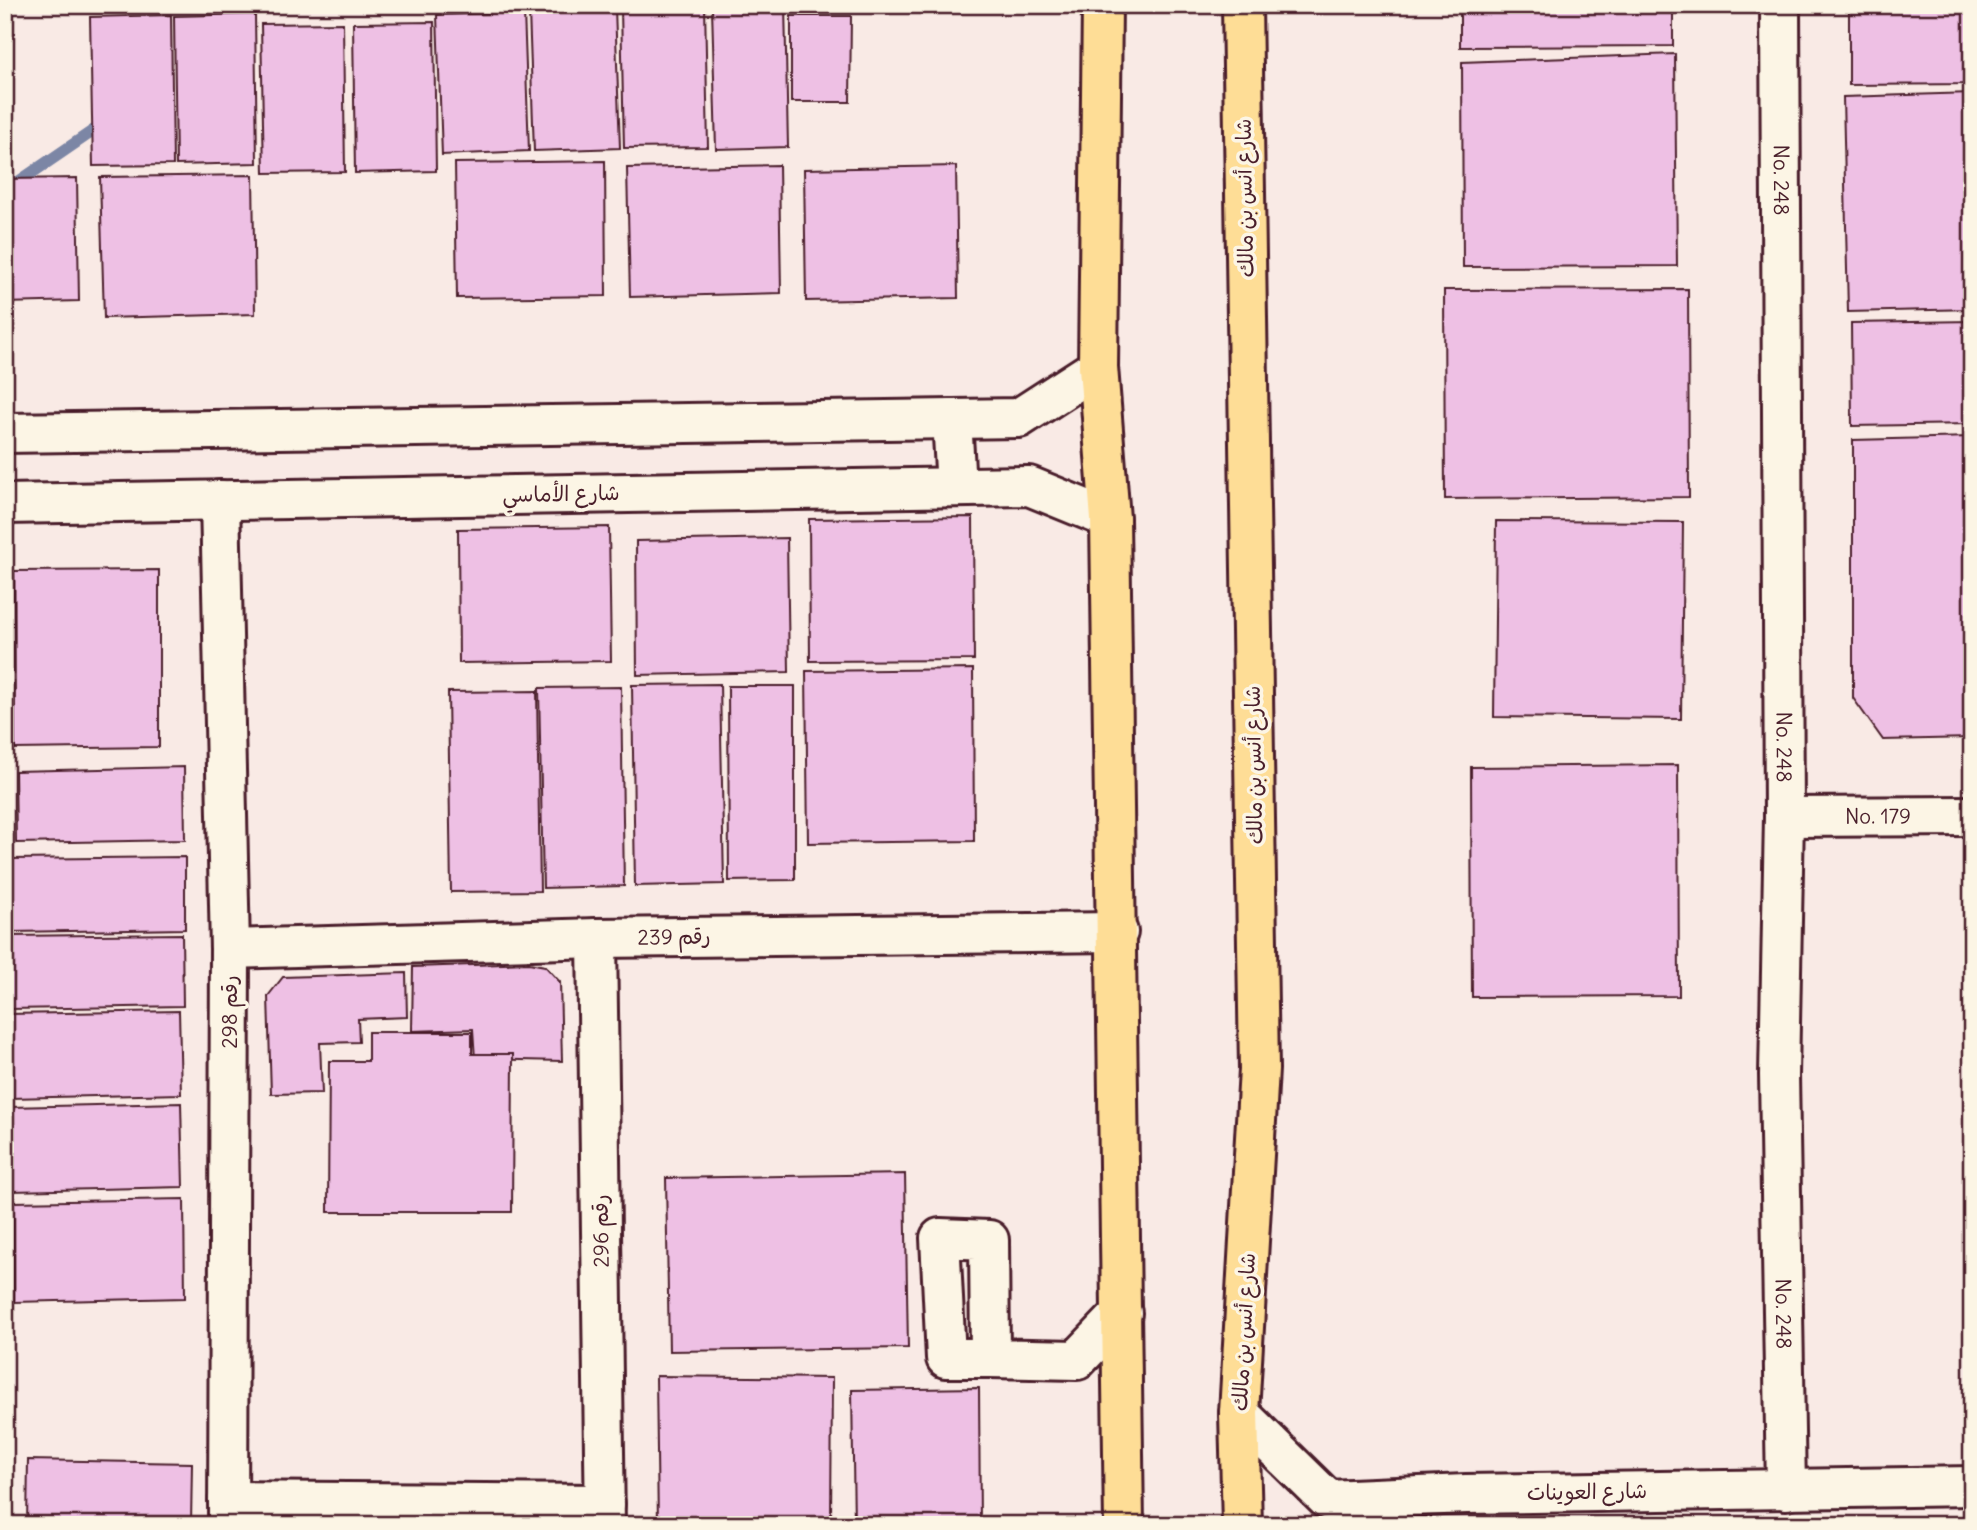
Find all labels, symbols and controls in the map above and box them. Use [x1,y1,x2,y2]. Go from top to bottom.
street label: شارع أنس بن مالك [1230,118,1261,278]
street label: No. 248 [1768,144,1795,216]
street label: شارع الأماسي [502,479,620,514]
street label: شارع أنس بن مالك [1239,685,1270,845]
street label: No. 248 [1770,711,1798,783]
street label: No. 179 [1845,802,1911,830]
street label: رقم 239 [637,922,711,954]
street label: رقم 298 [216,975,246,1049]
street label: رقم 296 [586,1194,618,1268]
street label: شارع أنس بن مالك [1226,1252,1263,1412]
street label: No. 248 [1769,1278,1798,1350]
street label: شارع العوينات [1527,1477,1647,1508]

